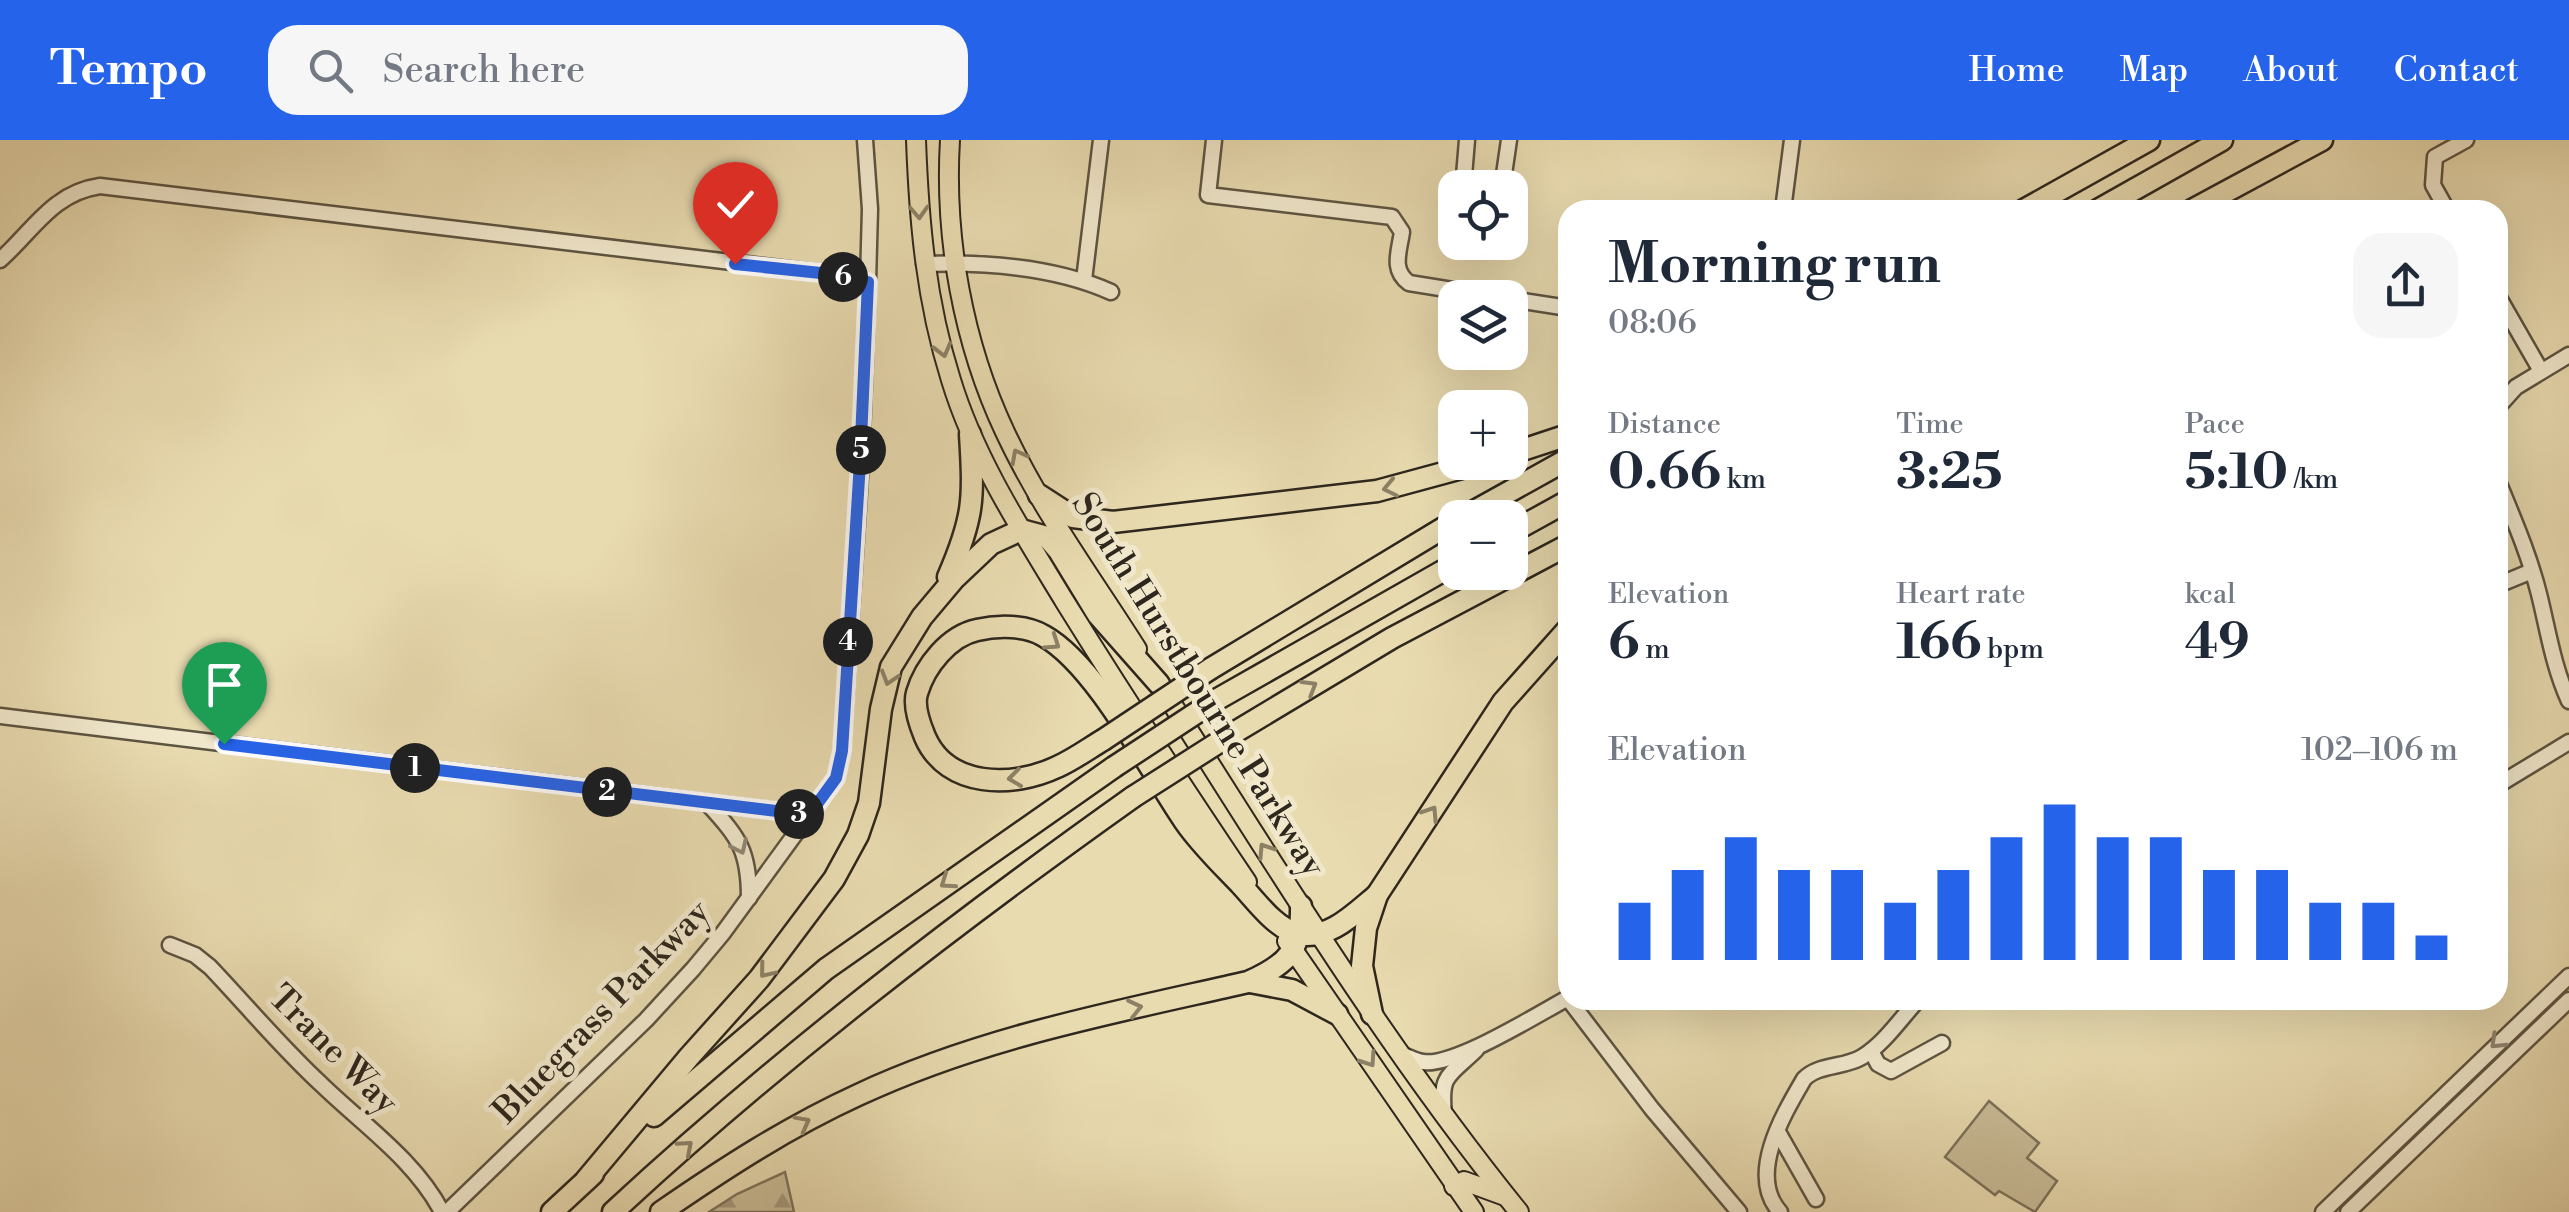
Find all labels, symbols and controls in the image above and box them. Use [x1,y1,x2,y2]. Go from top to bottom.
search box [268,25,968,115]
text: Tempo [50,40,208,100]
icon: search [303,43,358,98]
text: Search here [383,47,585,94]
text: Home [1968,49,2064,92]
text: Map [2119,49,2188,92]
text: About [2243,49,2339,92]
text: Contact [2394,49,2519,92]
pin [693,162,778,265]
map controls [1438,170,1528,590]
button: locate [1438,170,1528,260]
icon: check [708,177,763,232]
one-way arrow [908,204,929,220]
text: Morning run [1608,231,1941,300]
button: share [2353,233,2458,338]
pin: 6 [818,252,868,302]
text: 6 [834,259,852,294]
button: layers [1438,280,1528,370]
text: 08:06 [1608,303,1697,343]
one-way arrow [931,341,952,358]
button: + [1438,390,1528,480]
text: Distance [1608,407,1721,442]
text: Time [1896,407,1964,442]
text: Pace [2185,407,2245,442]
pin: 5 [836,425,886,475]
text: 5 [852,432,870,467]
text: 0.66 [1608,442,1721,504]
text: 3:25 [1896,442,2002,504]
text: 5:10 [2185,442,2288,504]
one-way arrow [1010,449,1030,467]
text: km [1721,462,1766,497]
text: /km [2288,462,2338,497]
one-way arrow [1382,476,1399,497]
street label: South Hurstbourne Parkway [1062,485,1335,886]
button: − [1438,500,1528,590]
text: Elevation [1608,577,1729,612]
text: Heart rate [1896,577,2026,612]
text: kcal [2185,577,2235,612]
text: 6 [1608,612,1640,674]
text: 166 [1896,612,1982,674]
text: 49 [2185,612,2250,674]
pin: 4 [823,617,873,667]
text: 4 [839,624,857,659]
one-way arrow [1042,631,1061,649]
text: m [1640,632,1670,667]
text: bpm [1982,632,2044,667]
pin [182,642,267,745]
icon: arrive [197,657,252,712]
one-way arrow [880,669,901,686]
one-way arrow [1299,680,1317,699]
text: Elevation [1608,730,1747,770]
text: 102–106 m [2301,730,2458,770]
pin: 1 [390,743,440,793]
text: 1 [408,750,422,785]
pin: 2 [582,767,632,817]
one-way arrow [1006,767,1022,788]
text: 2 [598,774,616,809]
pin: 3 [774,789,824,839]
text: 3 [791,796,807,831]
one-way arrow [1418,806,1437,824]
one-way arrow [728,837,748,855]
one-way arrow [1259,843,1278,861]
one-way arrow [940,870,958,888]
street label: Bluegrass Parkway [484,891,720,1133]
one-way arrow [760,959,778,977]
street label: Trane Way [259,976,407,1124]
one-way arrow [1126,998,1143,1019]
one-way arrow [2491,1030,2509,1048]
one-way arrow [1356,1049,1375,1067]
one-way arrow [792,1116,810,1135]
one-way arrow [675,1141,693,1159]

